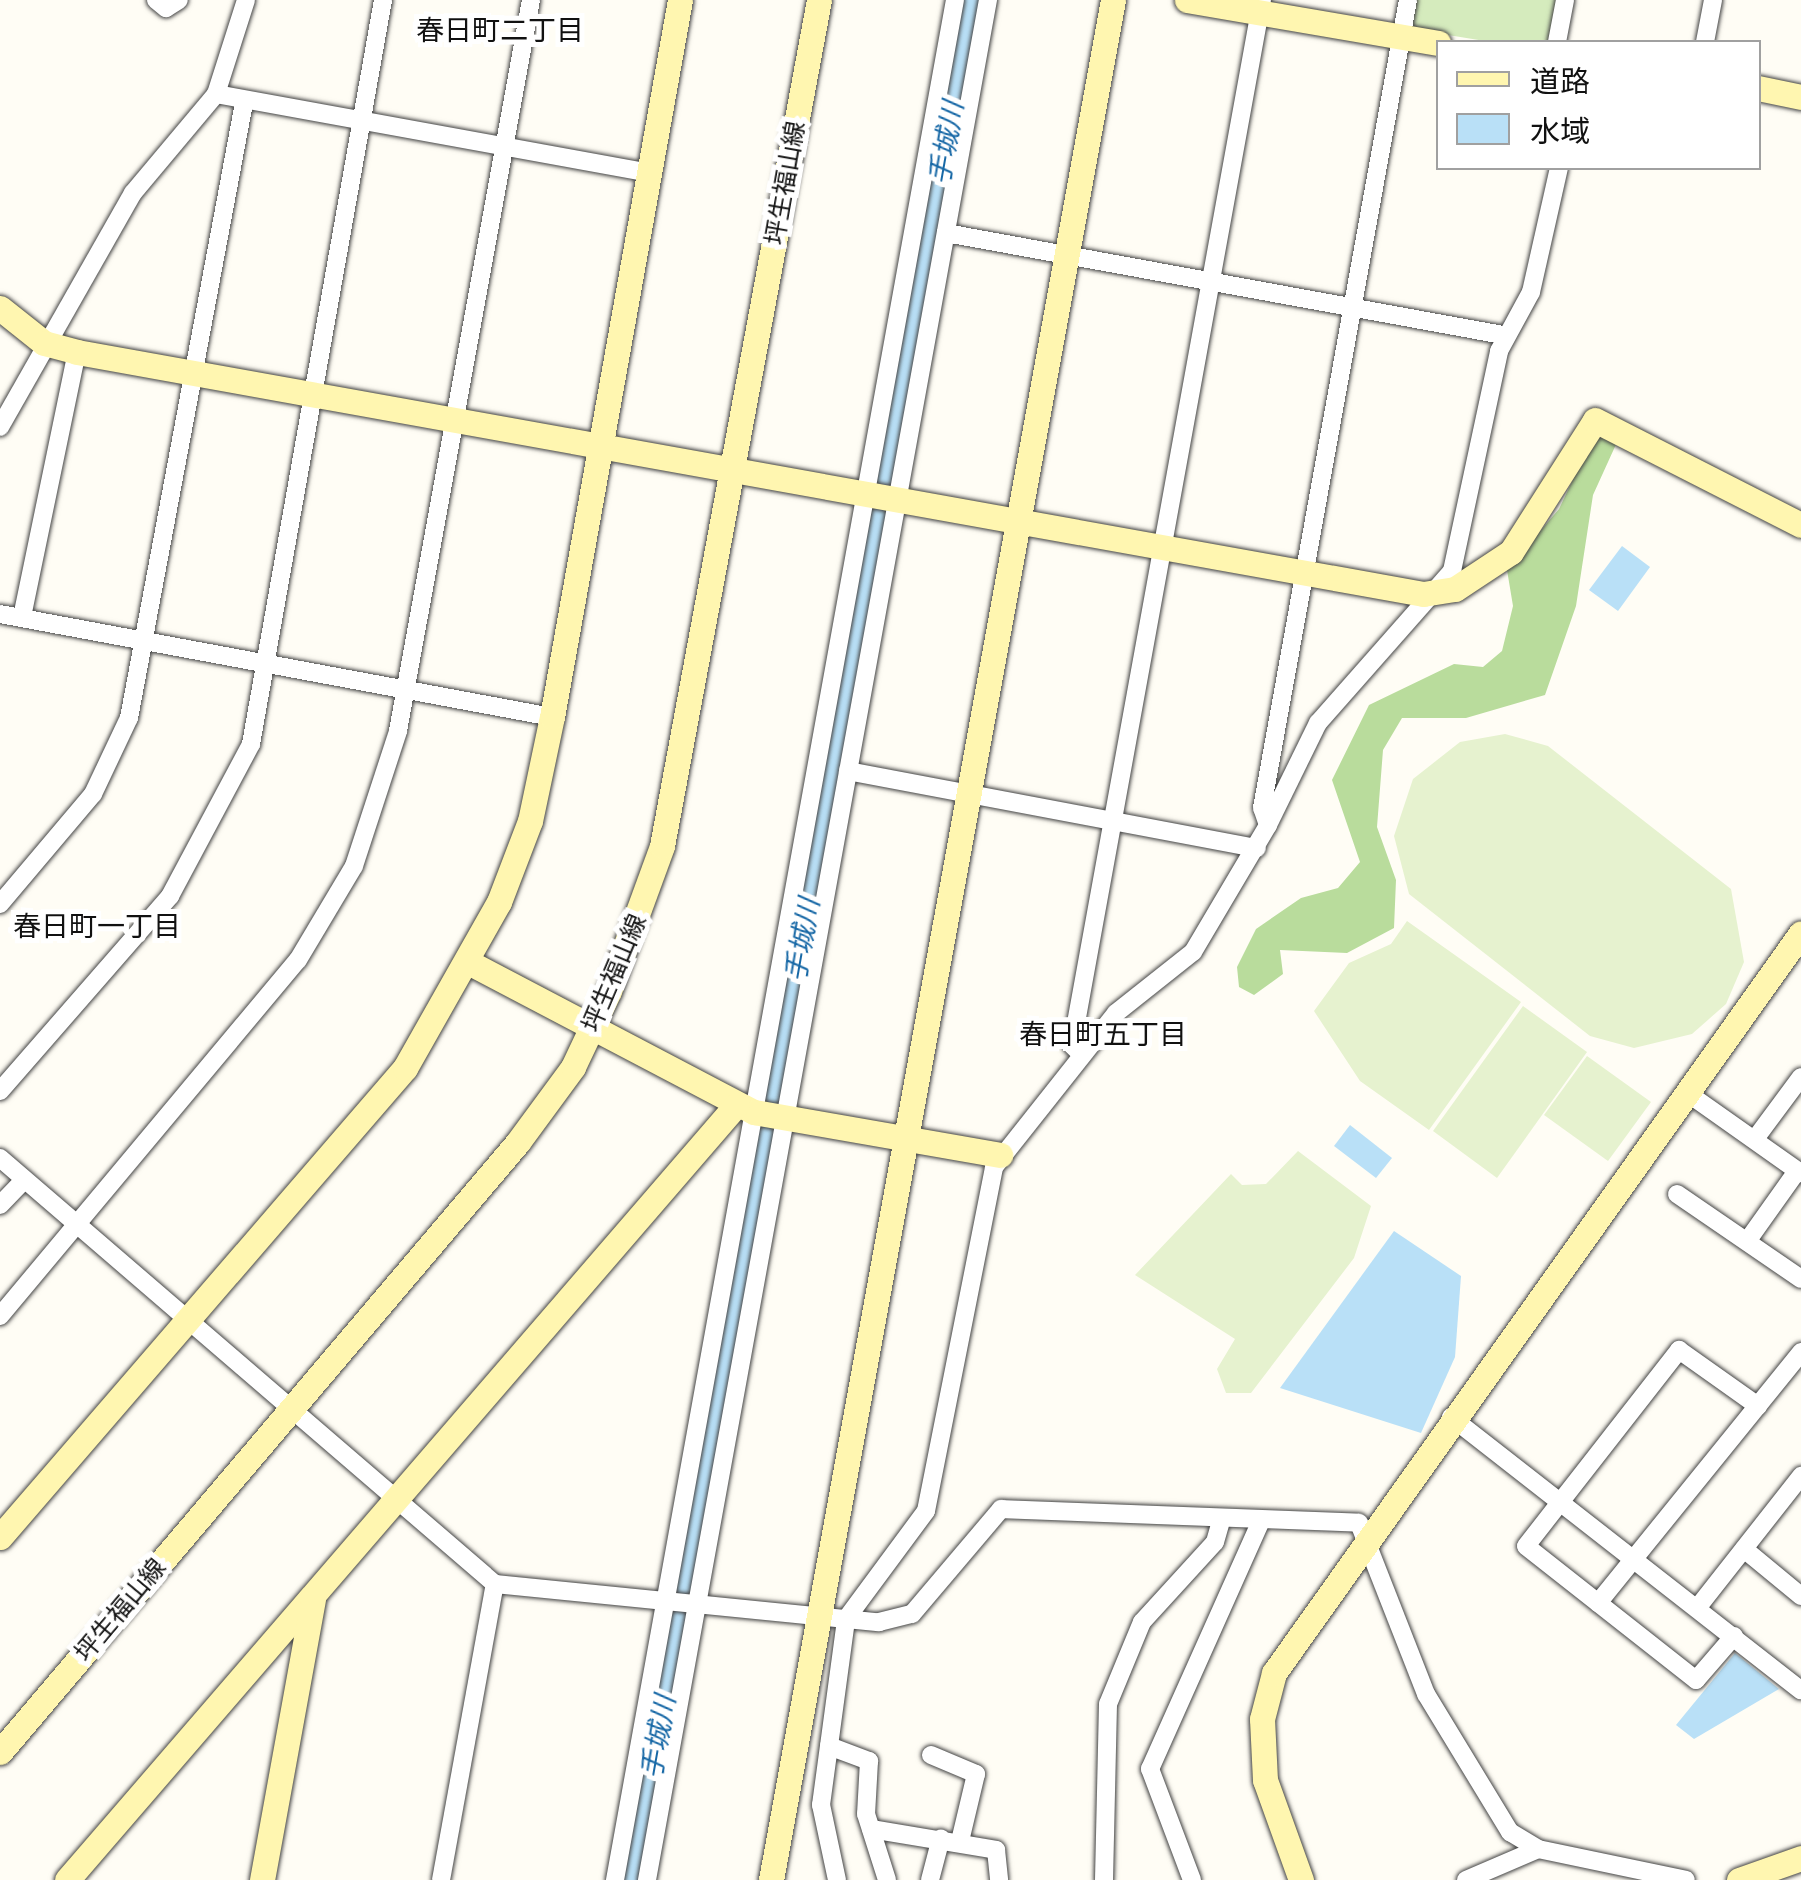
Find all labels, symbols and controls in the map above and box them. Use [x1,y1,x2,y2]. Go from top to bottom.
district label: 春日町二丁目 [416,13,584,47]
legend [1436,40,1761,170]
text: 道路 [1530,62,1590,100]
water label: 手城川 [922,99,970,187]
text: 水域 [1530,112,1590,150]
street label: 坪生福山線 [759,119,811,247]
water label: 手城川 [778,896,826,984]
district label: 春日町一丁目 [13,909,181,943]
street label: 坪生福山線 [576,910,652,1036]
district label: 春日町五丁目 [1019,1017,1187,1051]
street label: 坪生福山線 [68,1552,172,1668]
water label: 手城川 [634,1693,682,1781]

